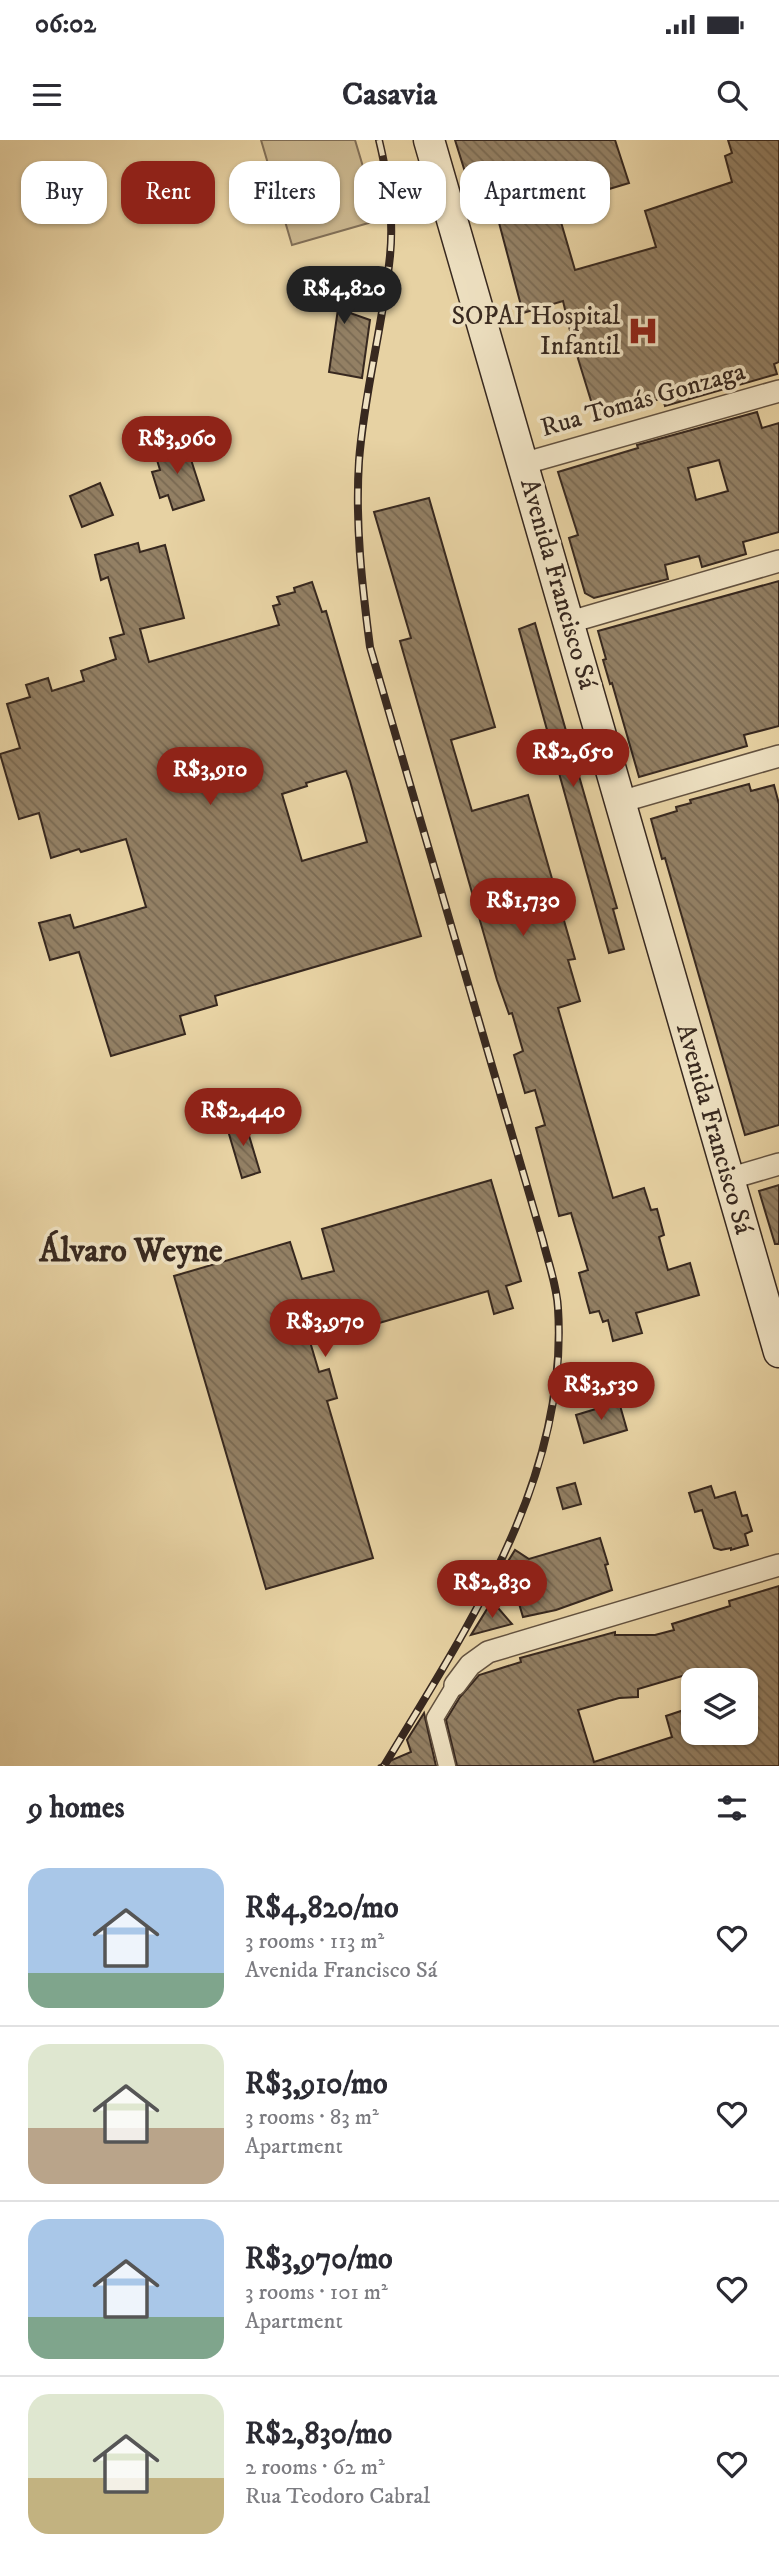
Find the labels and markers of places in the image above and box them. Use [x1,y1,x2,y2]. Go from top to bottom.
pin: R$4,820 [279,267,409,326]
place label: SOPAI Hospital Infantil [451,300,620,363]
hospital icon: SOPAI Hospital Infantil [626,314,660,348]
pin: R$3,960 [112,416,242,476]
pin: R$2,650 [508,730,638,789]
pin: R$3,910 [145,748,275,807]
pin: R$1,730 [458,878,588,938]
pin: R$2,440 [178,1088,308,1148]
pin: R$3,970 [260,1300,390,1359]
pin: R$3,530 [536,1362,666,1422]
pin: R$2,830 [427,1560,557,1620]

